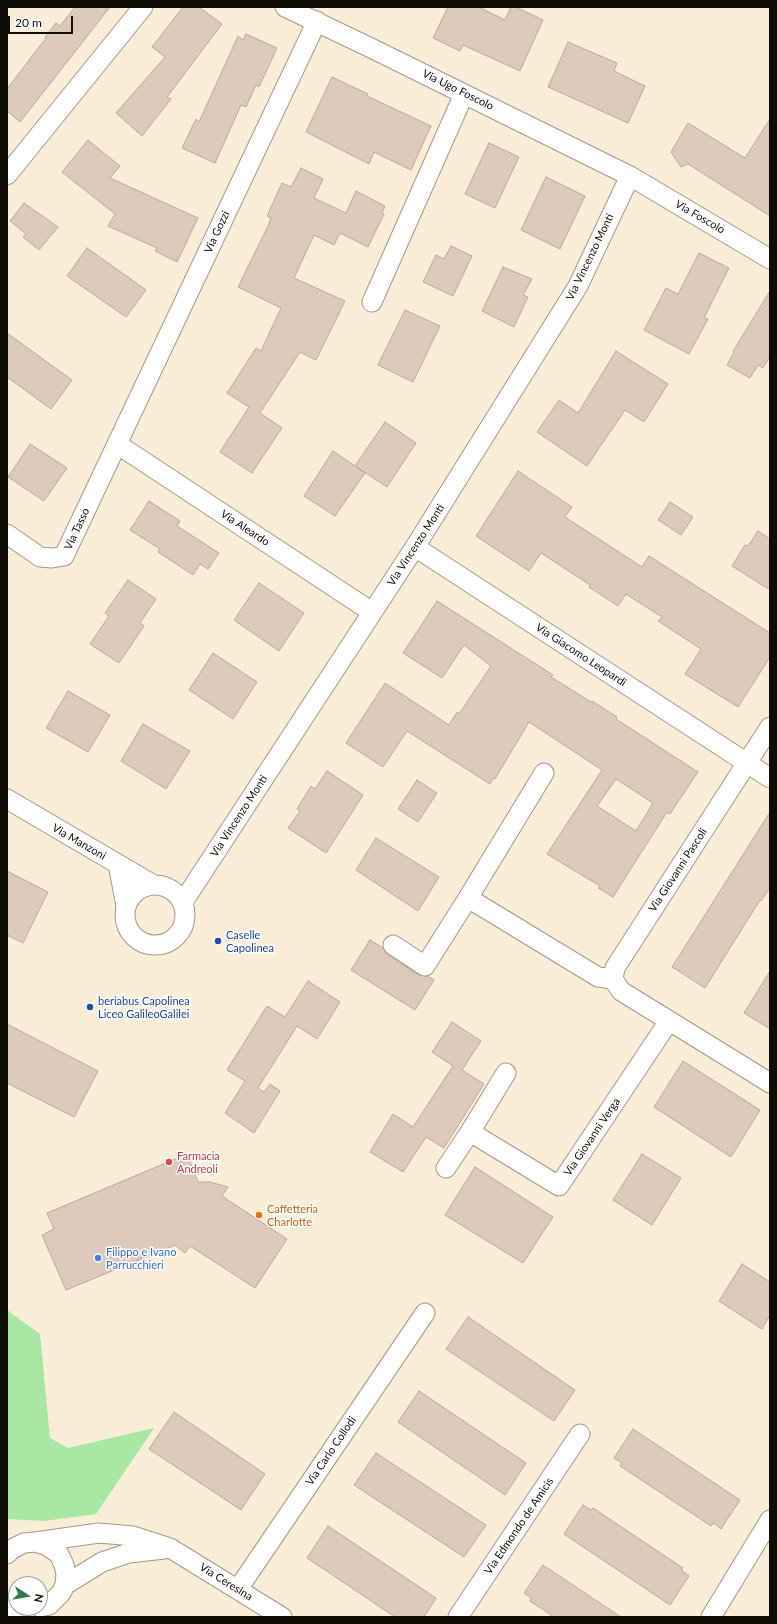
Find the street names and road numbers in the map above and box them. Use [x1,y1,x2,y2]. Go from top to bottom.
street label: Via Ugo Foscolo [420,67,496,113]
street label: Via Foscolo [673,197,727,237]
street label: Via Gozzi [201,209,233,255]
street label: Via Vincenzo Monti [563,212,617,302]
street label: Via Vincenzo Monti [385,502,447,588]
street label: Via Tasso [62,506,92,552]
street label: Via Aleardo [218,507,272,549]
street label: Via Giacomo Leopardi [533,621,629,689]
street label: Via Vincenzo Monti [208,773,270,859]
street label: Via Manzoni [50,821,108,863]
street label: Via Giovanni Pascoli [646,826,710,914]
street label: Via Giovanni Verga [561,1095,623,1179]
street label: Via Carlo Collodi [303,1414,359,1488]
street label: Via Edmondo de Amicis [482,1475,556,1577]
street label: Via Ceresina [197,1561,255,1603]

